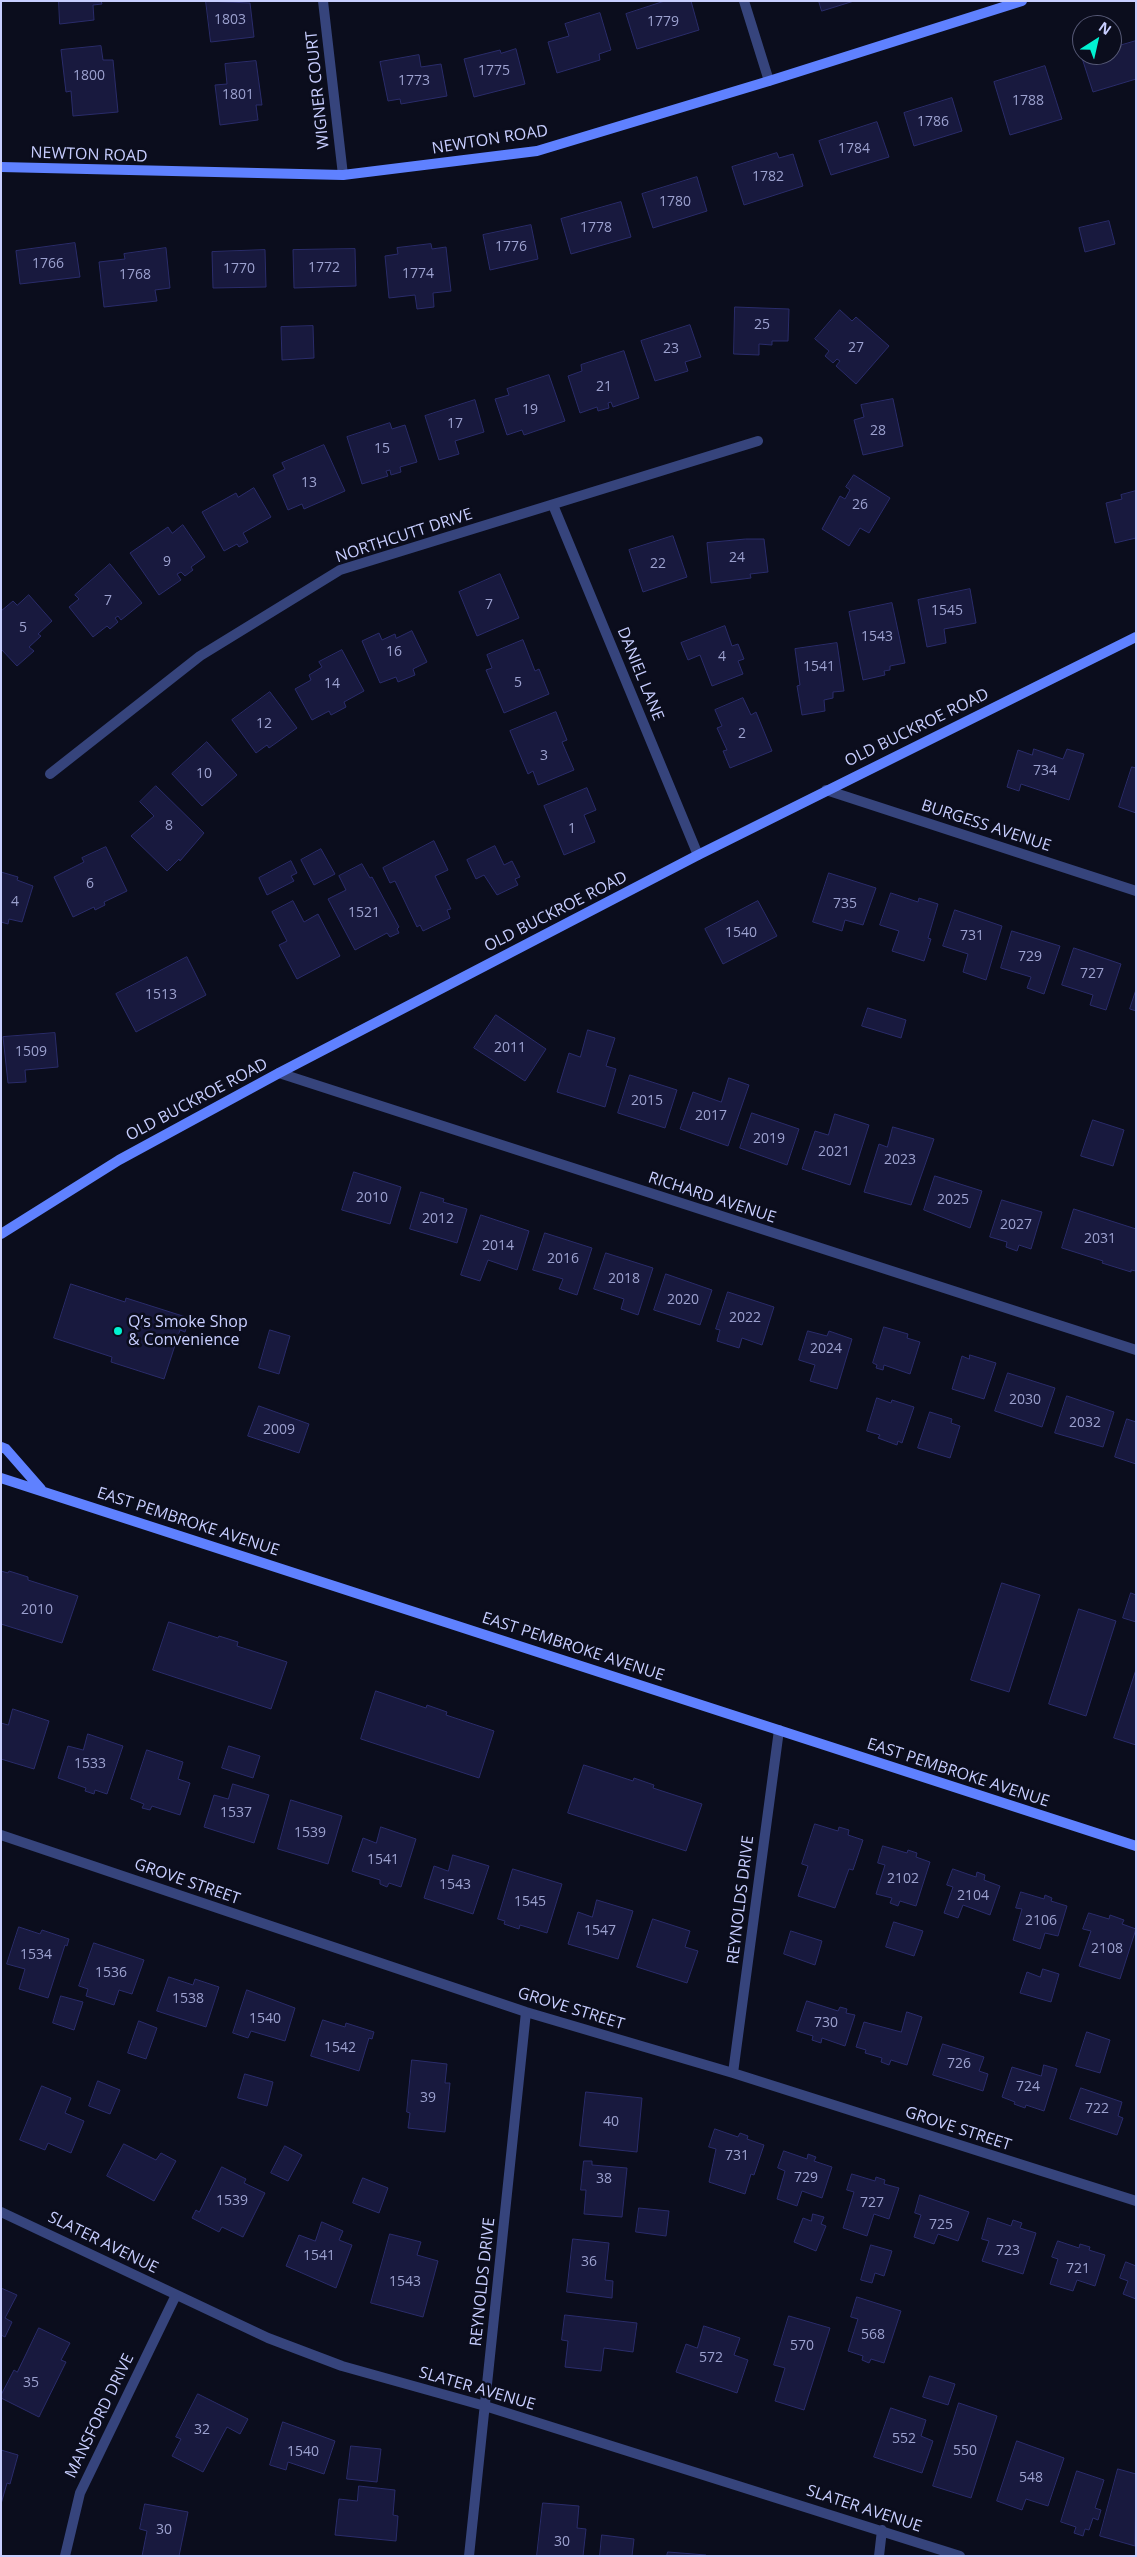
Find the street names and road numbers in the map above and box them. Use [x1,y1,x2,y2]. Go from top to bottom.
street label: WIGNER COURT [302,30,334,150]
street label: NEWTON ROAD [431,121,549,159]
street label: NEWTON ROAD [30,143,148,167]
street label: NORTHCUTT DRIVE [333,505,475,567]
street label: DANIEL LANE [613,624,667,724]
street label: OLD BUCKROE ROAD [842,685,992,771]
street label: BURGESS AVENUE [919,796,1053,856]
street label: OLD BUCKROE ROAD [481,868,631,956]
street label: OLD BUCKROE ROAD [123,1054,271,1146]
street label: RICHARD AVENUE [646,1168,778,1228]
street label: EAST PEMBROKE AVENUE [95,1483,281,1561]
street label: EAST PEMBROKE AVENUE [480,1608,666,1686]
street label: EAST PEMBROKE AVENUE [865,1734,1051,1812]
street label: REYNOLDS DRIVE [724,1835,758,1965]
street label: GROVE STREET [132,1855,242,1909]
street label: GROVE STREET [515,1984,627,2034]
street label: GROVE STREET [902,2103,1014,2155]
street label: SLATER AVENUE [45,2208,161,2278]
street label: REYNOLDS DRIVE [467,2217,499,2347]
street label: MANSFORD DRIVE [62,2351,138,2481]
street label: SLATER AVENUE [417,2363,537,2415]
street label: SLATER AVENUE [804,2481,924,2537]

